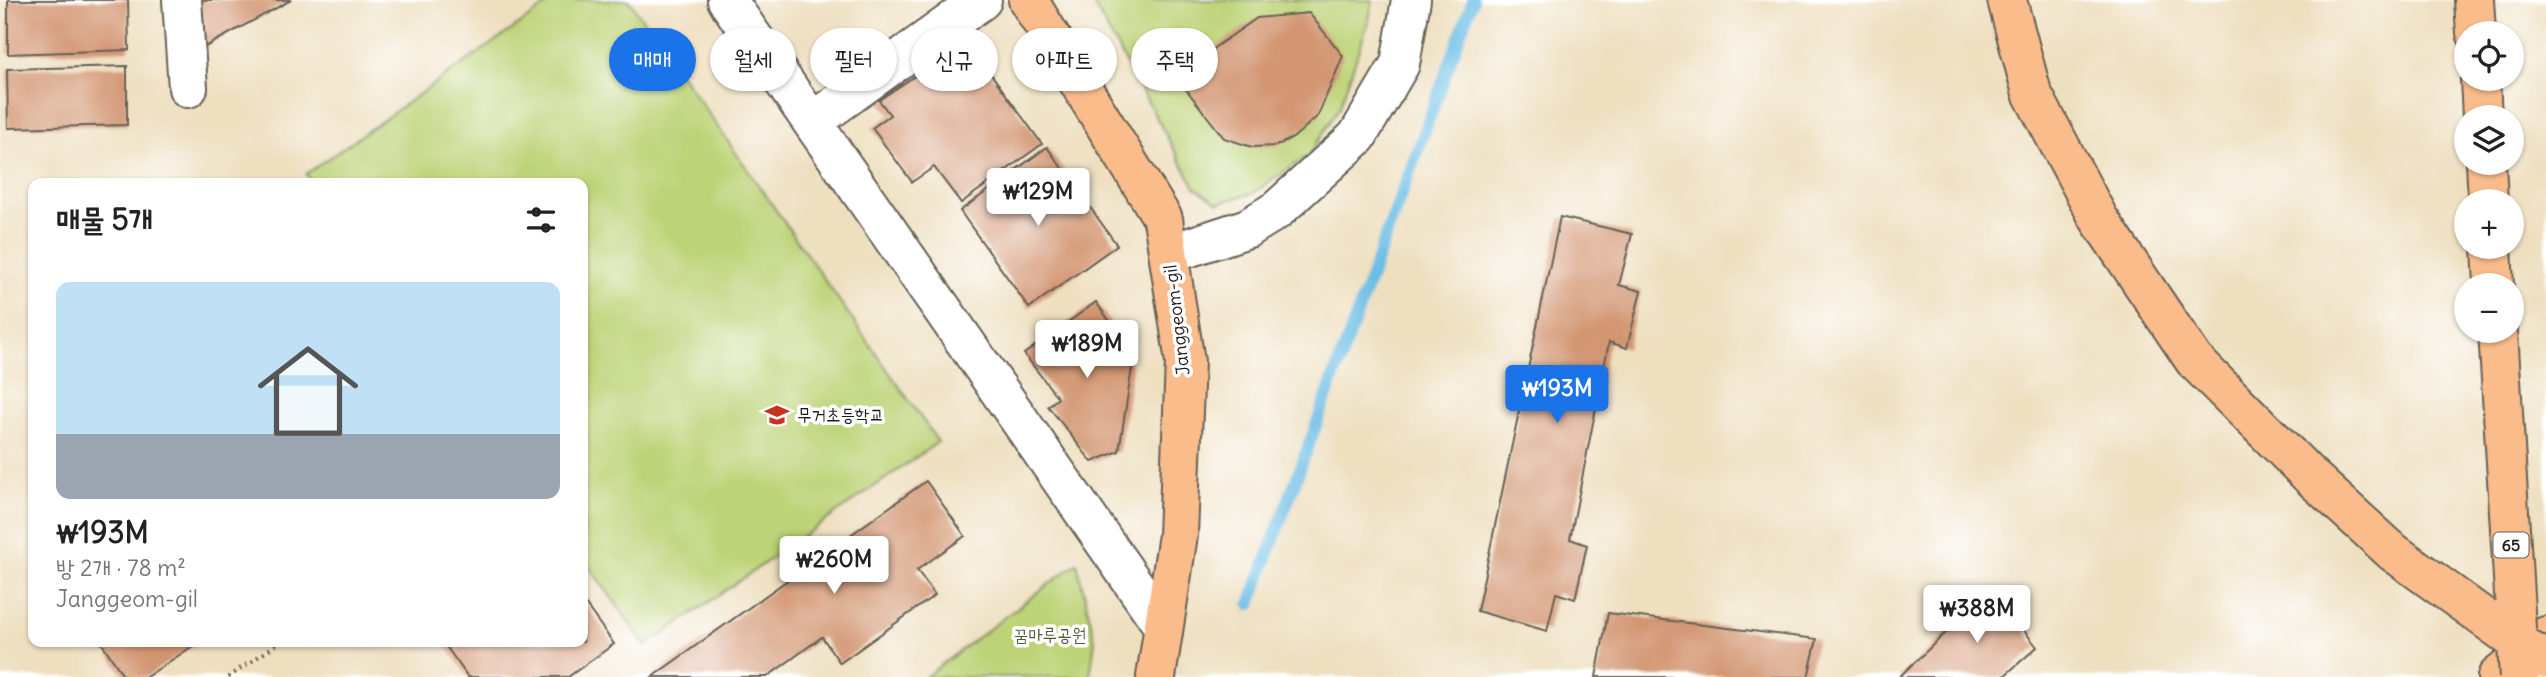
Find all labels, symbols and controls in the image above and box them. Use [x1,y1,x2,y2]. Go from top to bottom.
map controls [2454,21,2524,343]
button: locate [2454,21,2524,91]
chip: 매매 [609,28,696,91]
chip: 월세 [710,28,796,91]
chip: 필터 [810,28,897,91]
chip: 신규 [911,28,998,91]
chip: 아파트 [1012,28,1117,91]
chip: 주택 [1131,28,1218,91]
button: layers [2454,105,2524,175]
pin: ₩129M [989,168,1087,228]
text: ₩129M [1003,176,1073,205]
button: + [2454,189,2524,259]
text: 매물 5개 [56,200,153,238]
icon: filters [522,201,560,239]
street label: Janggeom-gil [1158,263,1195,377]
button: − [2454,273,2524,343]
pin: ₩189M [1038,320,1136,380]
icon: home [245,328,371,454]
text: ₩189M [1051,328,1123,357]
pin: ₩193M [1508,366,1606,425]
text: ₩193M [1521,373,1593,402]
school or university icon: 무거초등학교 [763,401,791,429]
place label: 무거초등학교 [797,403,884,426]
text: ₩193M [56,513,149,551]
road number: 65 [2494,532,2528,558]
pin: ₩260M [785,536,883,596]
text: ₩260M [796,544,872,573]
text: 방 2개 · 78 m² [56,553,186,582]
text: Janggeom-gil [56,584,198,613]
pin: ₩388M [1928,586,2026,645]
text: ₩388M [1939,593,2015,622]
park label: 꿈마루공원 [1014,623,1086,646]

